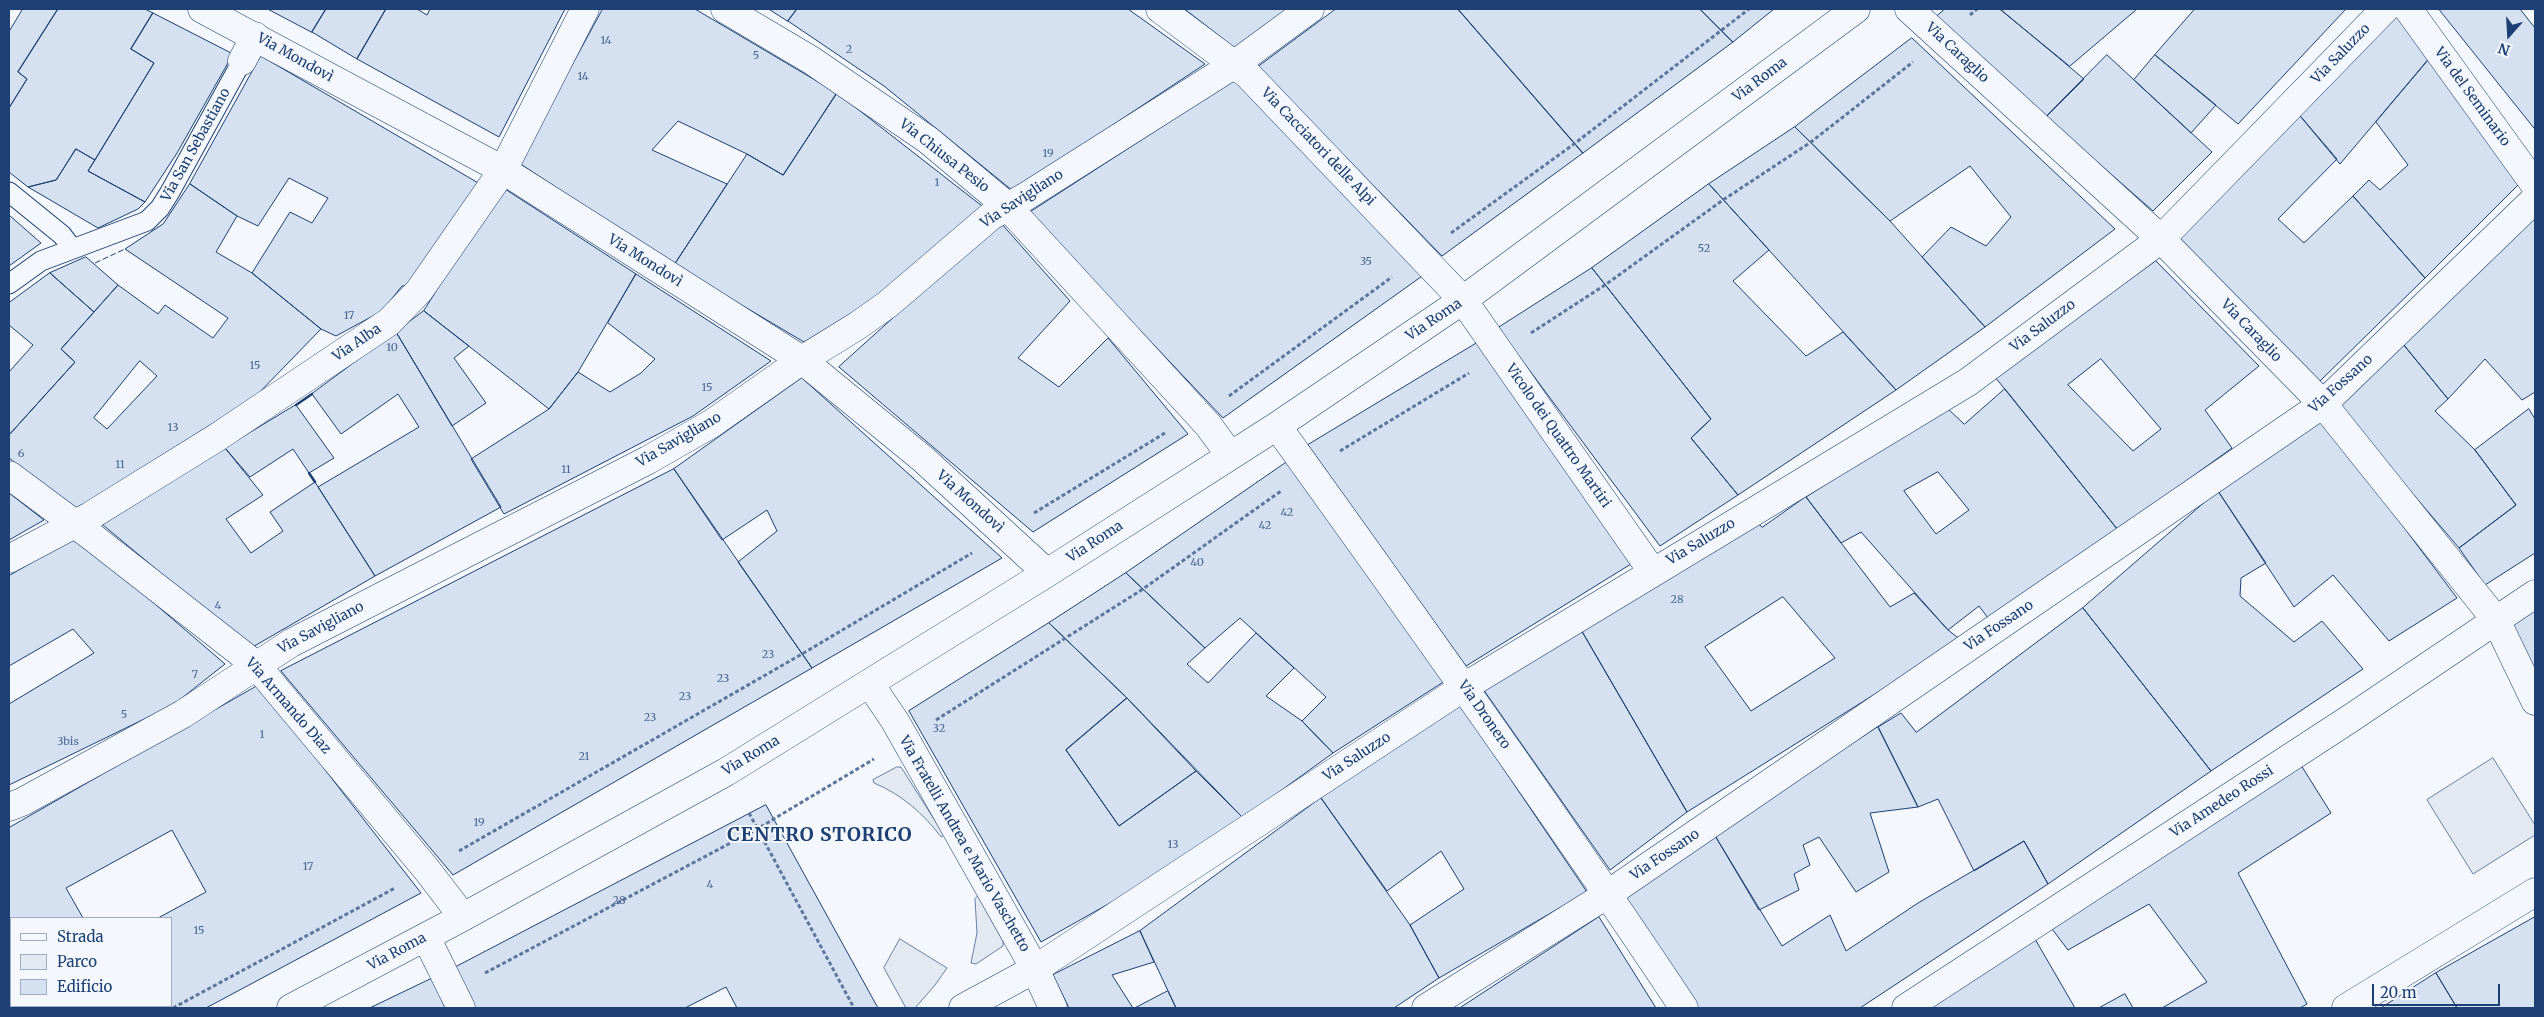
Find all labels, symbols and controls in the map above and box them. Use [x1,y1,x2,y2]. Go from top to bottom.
north arrow [2484,10,2534,60]
street label: Via Caraglio [1922,19,1992,87]
street label: Via Saluzzo [2308,20,2374,88]
street label: Via Mondovì [254,30,336,86]
house number: 14 [600,34,612,48]
text: N [2496,39,2512,59]
house number: 2 [846,43,852,57]
street label: Via del Seminario [2431,44,2513,150]
house number: 5 [753,49,759,63]
street label: Via Roma [1729,54,1791,106]
house number: 14 [577,70,589,84]
street label: Via San Sebastiano [158,85,234,205]
street label: Via Cacciatori delle Alpi [1257,85,1379,209]
street label: Via Chiusa Pesio [896,116,992,196]
house number: 19 [1042,147,1054,161]
street label: Via Savigliano [978,166,1066,232]
house number: 1 [935,176,939,190]
street label: Via Mondovì [605,231,685,291]
house number: 52 [1698,242,1710,256]
house number: 35 [1360,255,1372,269]
street label: Via Roma [1403,295,1465,345]
street label: Via Saluzzo [2007,296,2079,356]
street label: Via Caraglio [2217,296,2285,366]
house number: 17 [344,309,354,323]
street label: Via Alba [330,321,384,365]
house number: 10 [386,341,398,355]
street label: Via Fossano [2306,351,2376,417]
house number: 15 [249,359,261,373]
street label: Vicolo dei Quattro Martiri [1502,361,1614,511]
house number: 15 [701,381,713,395]
street label: Via Savigliano [634,409,724,471]
house number: 13 [168,421,178,435]
house number: 6 [18,447,24,461]
house number: 11 [115,458,125,472]
house number: 11 [561,463,571,477]
street label: Via Mondovì [933,467,1007,537]
house number: 42 [1281,506,1293,520]
street label: Via Saluzzo [1664,515,1738,569]
street label: Via Roma [1064,518,1126,566]
house number: 42 [1259,519,1271,533]
house number: 40 [1190,556,1204,570]
house number: 28 [1671,593,1683,607]
street label: Via Fossano [1961,597,2037,655]
street label: Via Savigliano [275,598,367,658]
house number: 4 [215,599,221,613]
house number: 23 [762,648,774,662]
street label: Via Armando Diaz [242,655,334,757]
house number: 7 [192,668,198,682]
house number: 23 [717,672,729,686]
street label: Via Dronero [1454,677,1514,753]
house number: 23 [679,690,691,704]
house number: 5 [121,708,127,722]
house number: 23 [644,711,656,725]
house number: 32 [933,722,945,736]
house number: 1 [260,728,264,742]
street label: Via Saluzzo [1320,729,1394,785]
street label: Via Roma [719,732,783,780]
street label: Via Fratelli Andrea e Mario Vaschetto [895,733,1033,955]
house number: 3bis [57,735,79,749]
house number: 21 [578,750,590,764]
street label: Via Amedeo Rossi [2167,762,2277,842]
house number: 19 [473,816,485,830]
district label: CENTRO STORICO [726,825,914,847]
street label: Via Fossano [1627,826,1703,884]
house number: 13 [1168,838,1178,852]
house number: 17 [303,860,313,874]
house number: 4 [707,878,713,892]
house number: 28 [613,894,625,908]
legend [10,917,172,1007]
house number: 15 [193,924,205,938]
text: Strada [57,927,104,946]
street label: Via Roma [365,930,429,974]
text: Parco [57,952,97,971]
scale bar [2374,974,2502,1006]
text: Edificio [57,977,112,996]
text: 20 m [2380,983,2417,1002]

